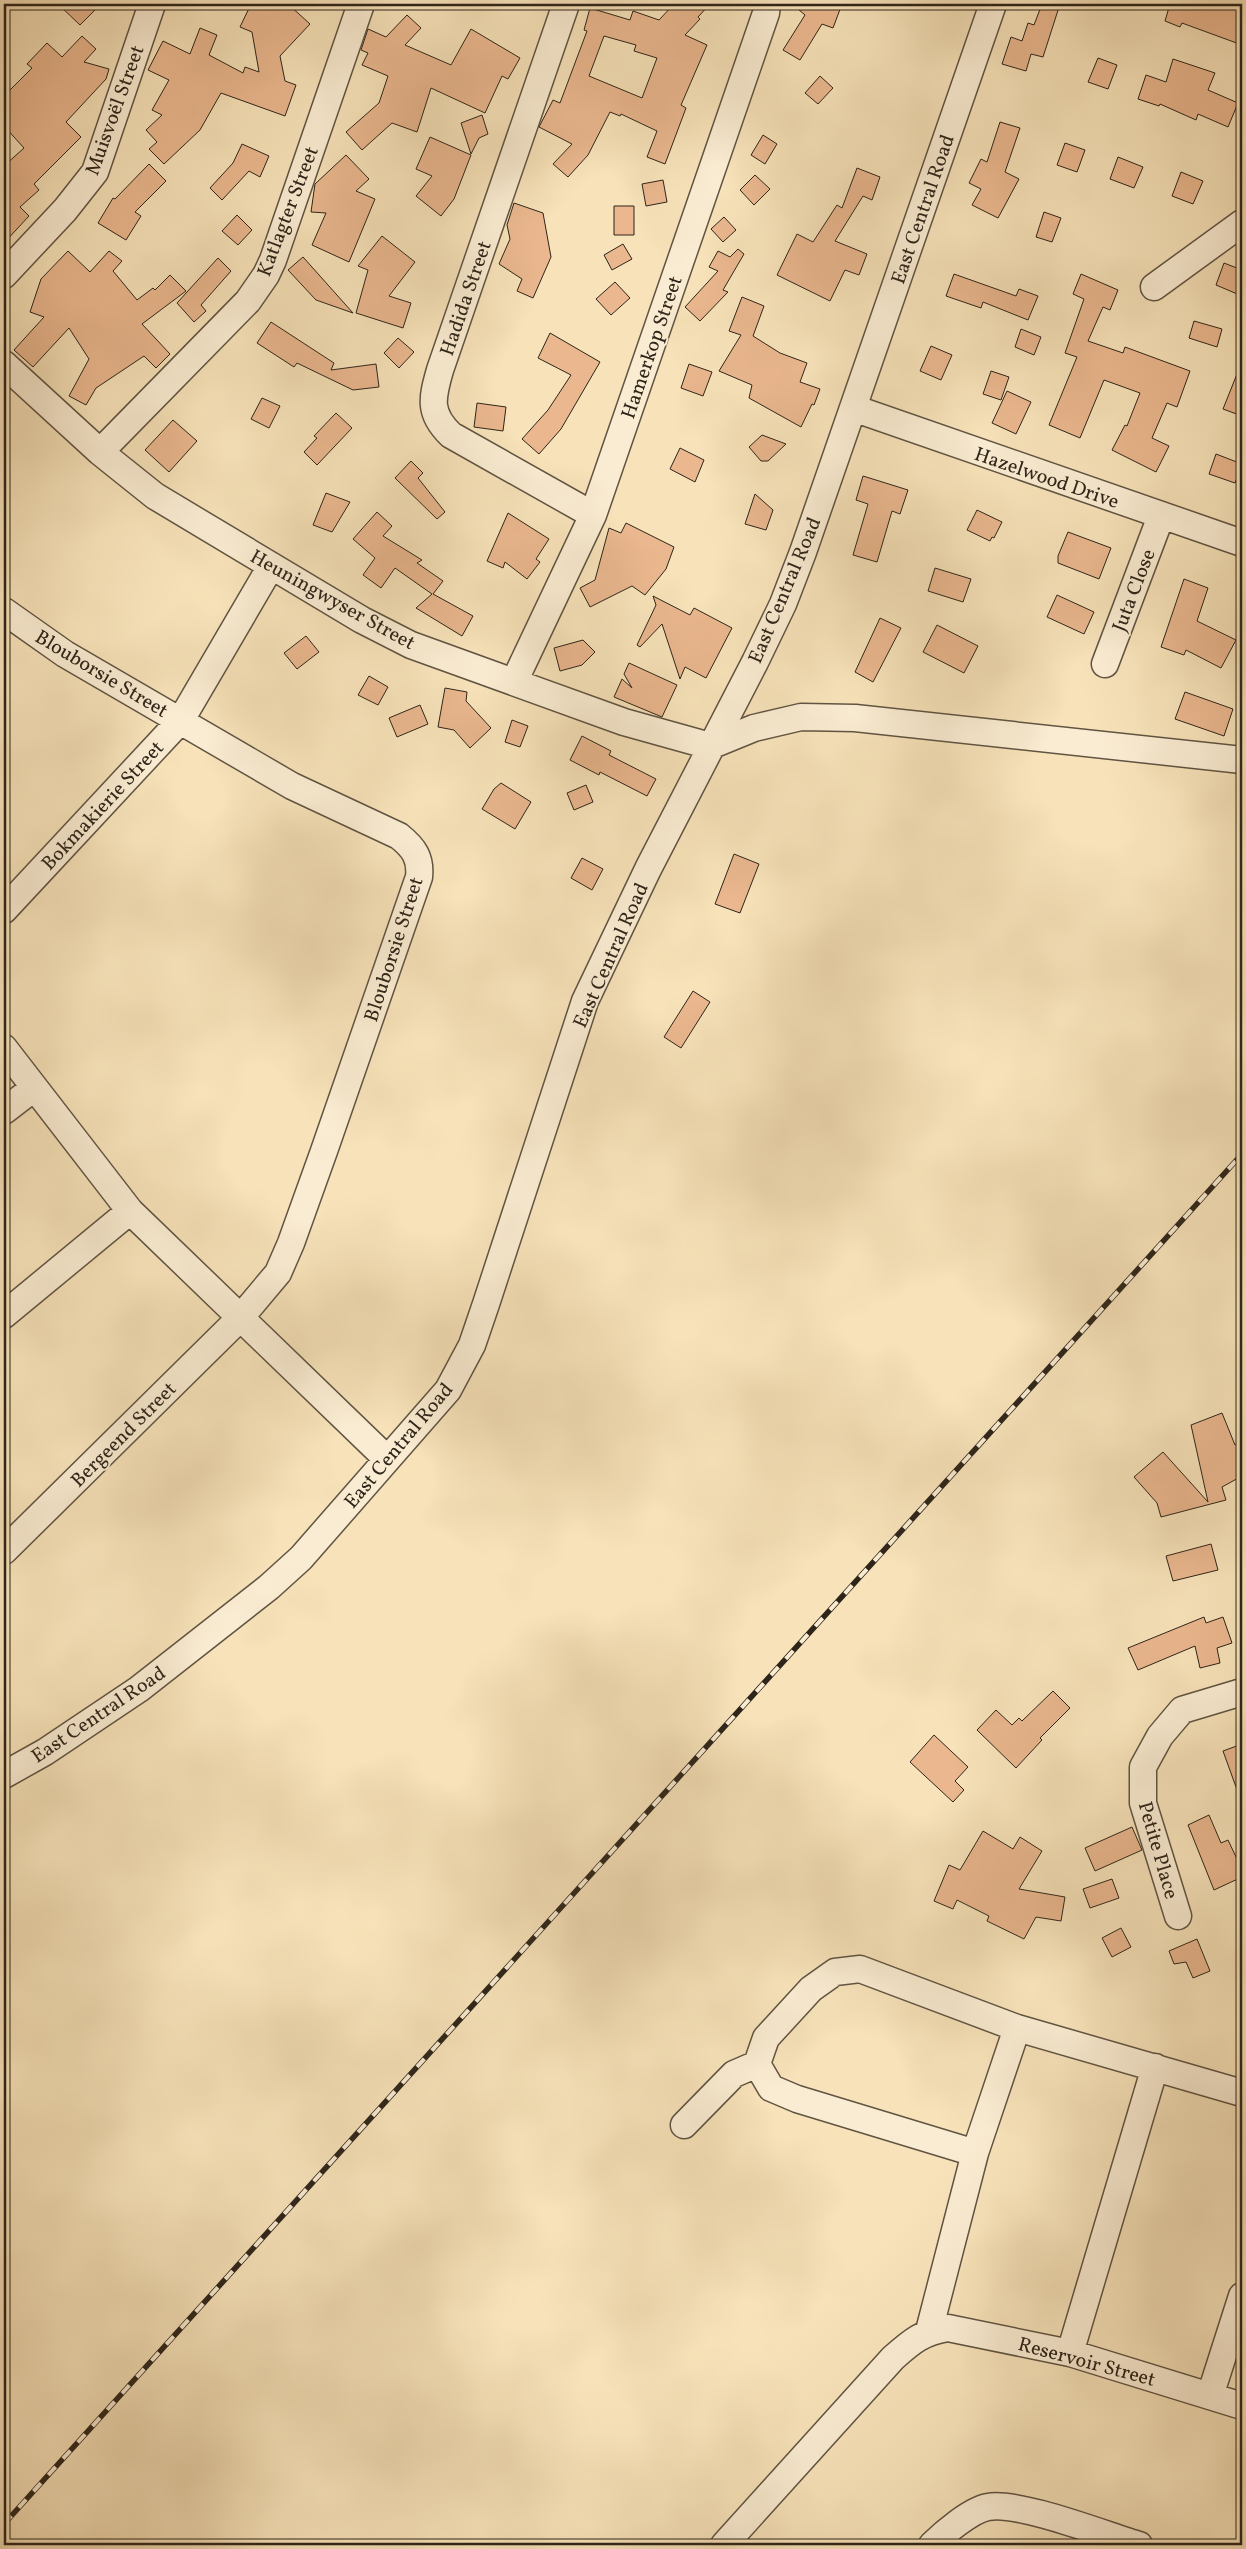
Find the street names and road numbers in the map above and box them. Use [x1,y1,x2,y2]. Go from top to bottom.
street label: Muisvoël Street [79,42,152,180]
street label: East Central Road [885,131,963,288]
street label: Katlagter Street [251,143,327,281]
street label: Hadida Street [434,237,500,360]
street label: Hamerkop Street [615,272,690,423]
street label: Hazelwood Drive [970,441,1122,517]
street label: East Central Road [742,513,829,668]
street label: Heuningwyser Street [244,544,420,658]
street label: Juta Close [1106,545,1163,636]
street label: Blouborsie Street [29,624,173,726]
street label: Bokmakierie Street [36,735,171,877]
street label: Blouborsie Street [358,874,432,1026]
street label: East Central Road [567,879,656,1033]
street label: Bergeend Street [65,1376,184,1495]
street label: East Central Road [338,1377,461,1515]
street label: East Central Road [26,1660,172,1771]
street label: Petite Place [1130,1799,1184,1902]
street label: Reservoir Street [1015,2331,1158,2395]

